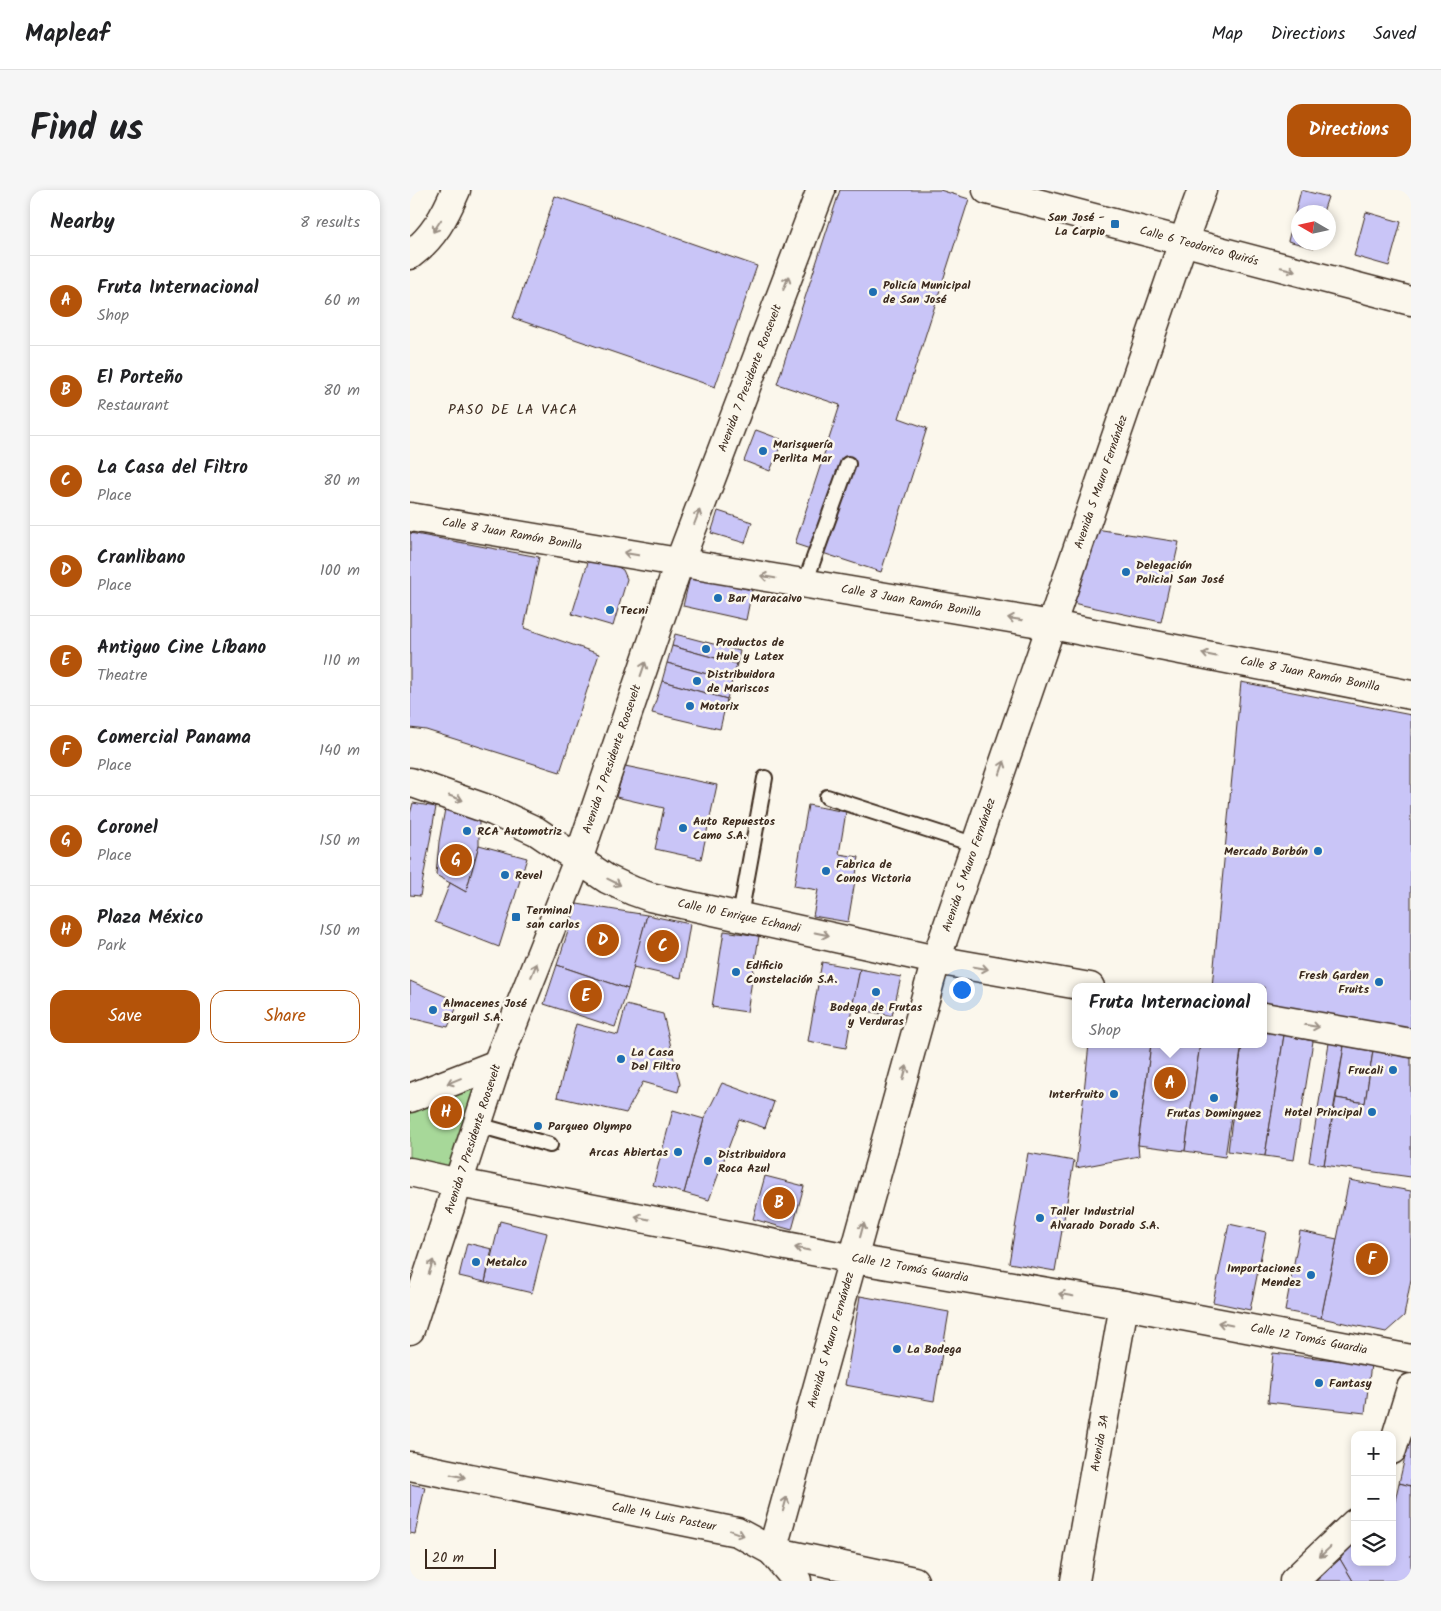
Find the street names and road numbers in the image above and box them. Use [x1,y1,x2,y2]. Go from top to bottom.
street label: Calle 6 Teodorico Quirós [1137,221,1261,271]
street label: Avenida 7 Presidente Roosevelt [713,301,787,455]
street label: Avenida 5 Mauro Fernández [1069,412,1133,552]
street label: Calle 8 Juan Ramón Bonilla [441,512,584,556]
street label: Calle 8 Juan Ramón Bonilla [840,579,983,623]
street label: Calle 8 Juan Ramón Bonilla [1239,651,1382,697]
street label: Avenida 7 Presidente Roosevelt [578,681,647,836]
street label: Avenida 5 Mauro Fernández [937,795,1001,935]
street label: Calle 10 Enrique Echandi [676,894,803,939]
street label: Avenida 7 Presidente Roosevelt [440,1061,506,1216]
street label: Calle 12 Tomás Guardia [850,1248,970,1288]
street label: Avenida 5 Mauro Fernández [802,1270,860,1410]
street label: Calle 12 Tomás Guardia [1249,1318,1369,1360]
street label: Avenida 3A [1086,1413,1114,1473]
street label: Calle 14 Luis Pasteur [610,1498,719,1537]

